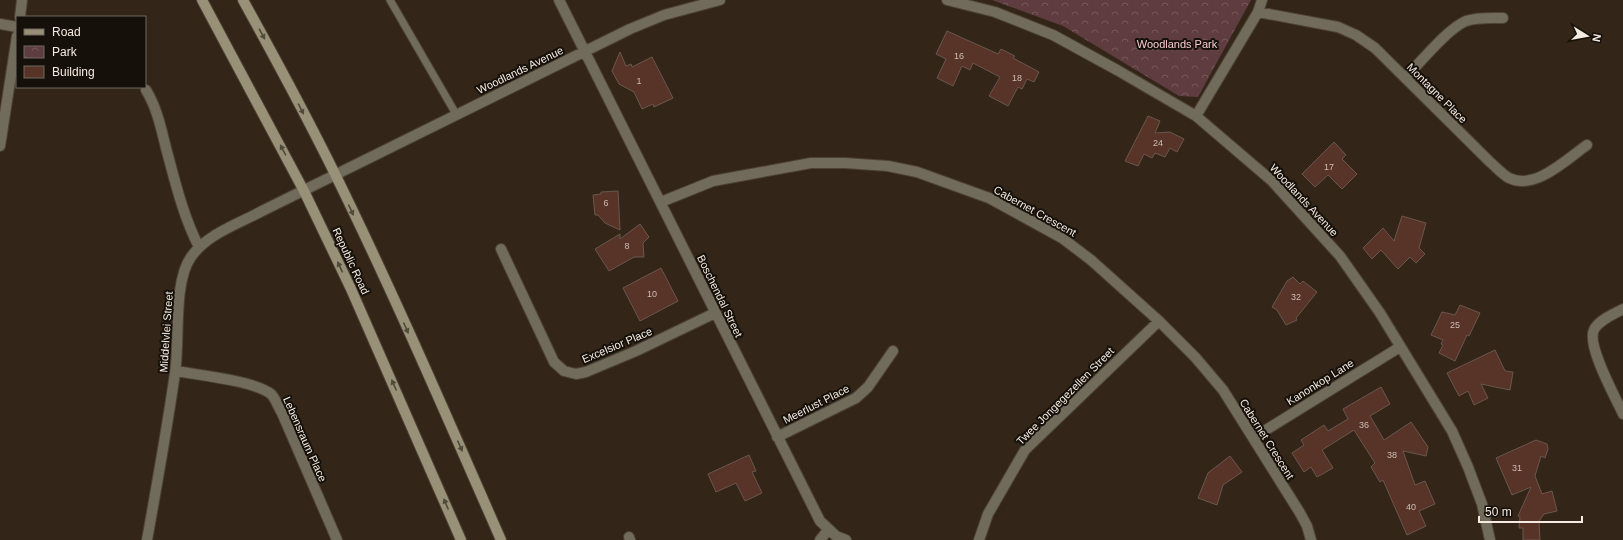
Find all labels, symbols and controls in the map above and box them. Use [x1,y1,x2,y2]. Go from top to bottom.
legend [16,16,146,88]
north arrow [1567,16,1607,56]
text: Road [52,25,81,39]
one-way arrow [259,28,265,40]
text: N [1590,33,1603,43]
park label: Woodlands Park [1137,38,1218,50]
street label: Woodlands Avenue [475,44,565,96]
text: Park [52,45,78,59]
house number: 16 [954,51,964,61]
street label: Montagne Place [1405,61,1469,125]
text: Building [52,65,95,79]
house number: 18 [1012,73,1022,83]
house number: 1 [636,76,642,86]
one-way arrow [298,103,305,115]
house number: 24 [1153,138,1163,148]
one-way arrow [279,144,286,156]
street label: Woodlands Avenue [1267,161,1341,239]
house number: 17 [1324,162,1334,172]
street label: Cabernet Crescent [992,183,1078,239]
house number: 6 [603,198,609,208]
one-way arrow [348,204,354,215]
street label: Republic Road [330,226,372,296]
house number: 8 [624,241,630,251]
street label: Boschendal Street [695,253,745,339]
one-way arrow [337,261,343,272]
house number: 10 [647,289,657,299]
street label: Middelvlei Street [157,291,175,373]
house number: 32 [1291,292,1301,302]
house number: 25 [1450,320,1460,330]
one-way arrow [403,322,409,333]
street label: Excelsior Place [580,325,654,365]
street label: Twee Jongegezellen Street [1014,345,1116,447]
street label: Kanonkop Lane [1284,356,1356,408]
one-way arrow [391,380,397,391]
street label: Meerlust Place [781,382,851,426]
street label: Lebensraum Place [281,395,329,483]
street label: Cabernet Crescent [1237,397,1297,481]
house number: 36 [1359,420,1369,430]
one-way arrow [457,441,463,453]
house number: 38 [1387,450,1397,460]
house number: 31 [1512,463,1522,473]
scale bar [1479,498,1582,524]
one-way arrow [443,499,449,510]
house number: 40 [1406,502,1416,512]
text: 50 m [1485,505,1512,519]

